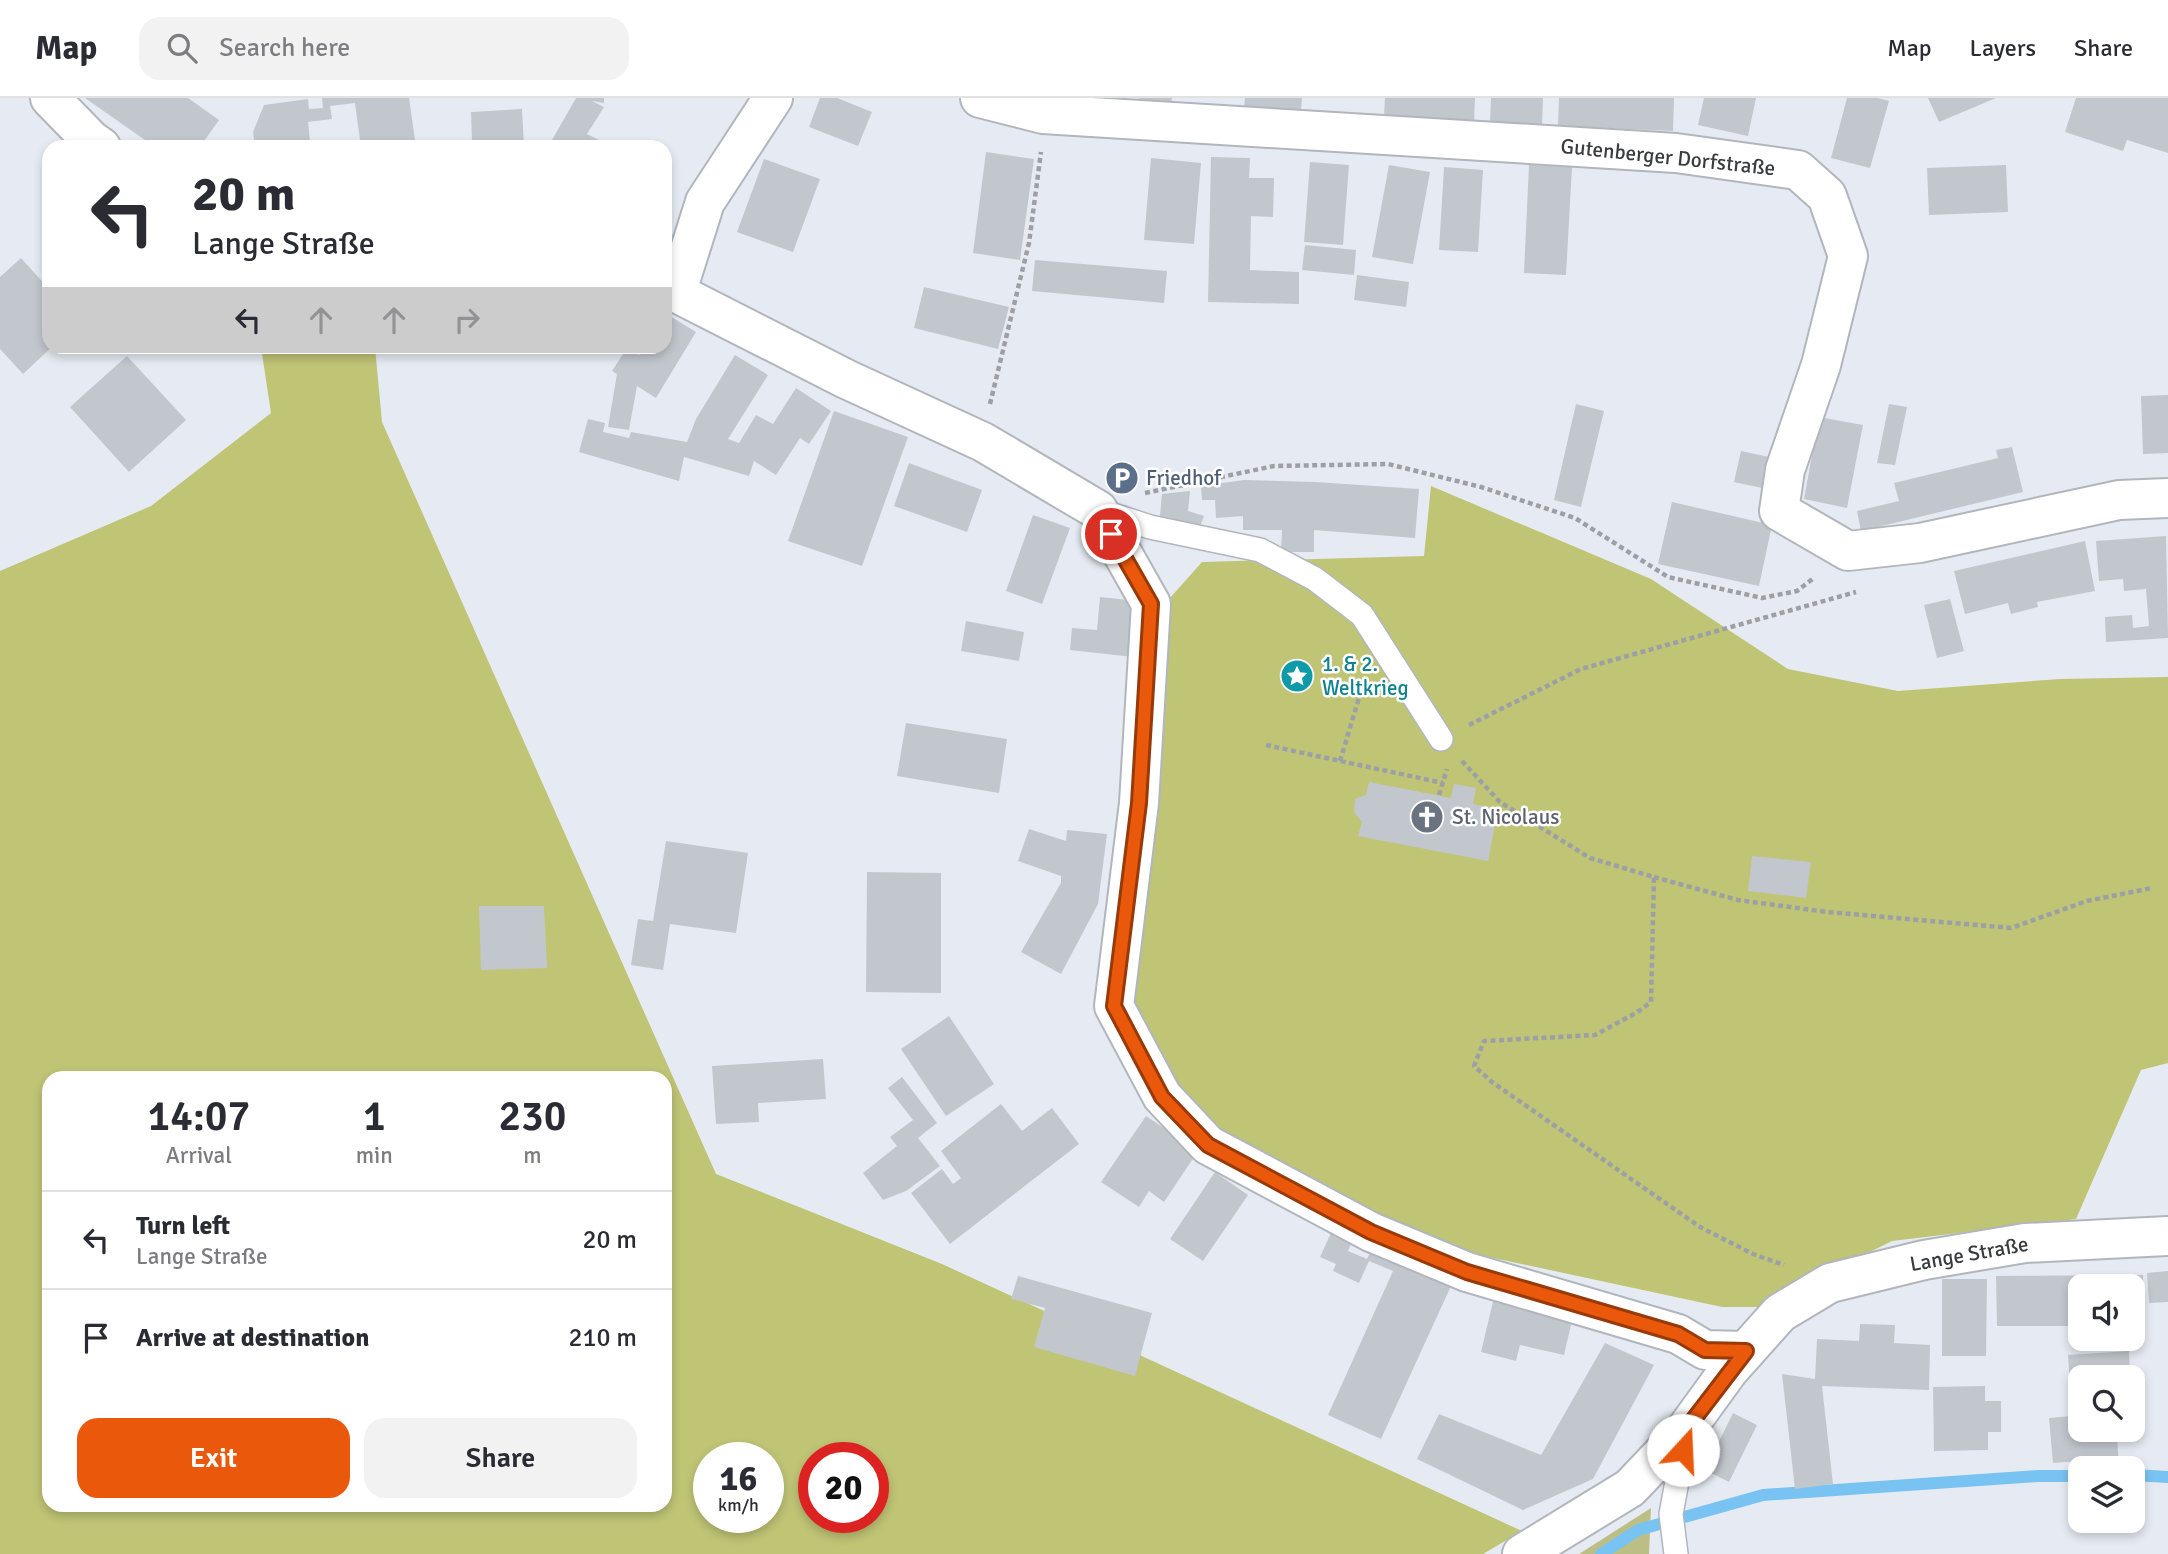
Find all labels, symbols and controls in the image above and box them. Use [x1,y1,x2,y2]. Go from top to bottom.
search box [139,17,629,80]
text: Map [35,28,97,69]
icon: search [163,29,201,67]
text: Search here [219,32,350,64]
text: Map [1887,33,1932,63]
text: Layers [1970,33,2036,63]
text: Share [2074,33,2133,63]
street label: Gutenberger Dorfstraße [1559,133,1777,181]
text: 20 m [192,164,295,224]
icon: left [77,168,168,259]
text: Lange Straße [192,224,375,263]
icon: left [229,301,267,339]
icon: ahead [302,301,340,339]
icon: ahead [375,301,413,339]
icon: right [448,301,486,339]
parking icon: Friedhof [1103,459,1141,497]
place label: Friedhof [1146,465,1222,491]
pin [1081,504,1141,564]
icon: arrive [1092,515,1130,553]
place label: 1. & 2. Weltkrieg [1322,651,1409,701]
place icon: 1. & 2. Weltkrieg [1278,657,1316,695]
church icon: St. Nicolaus [1408,798,1446,836]
place label: St. Nicolaus [1452,804,1559,830]
text: 14:07 [148,1091,250,1142]
text: 1 [363,1091,386,1142]
text: 230 [498,1091,566,1142]
text: Arrival [166,1141,232,1170]
text: min [356,1141,393,1170]
text: m [523,1141,542,1170]
text: Turn left [136,1210,230,1242]
icon: left [77,1221,115,1259]
text: 20 m [582,1224,637,1256]
street label: Lange Straße [1908,1231,2030,1277]
text: Lange Straße [136,1242,267,1271]
map controls [2068,1274,2145,1533]
button: sound [2068,1274,2145,1351]
icon: arrive [77,1319,115,1357]
text: Arrive at destination [136,1322,369,1354]
text: 210 m [568,1322,637,1354]
button: search [2068,1365,2145,1442]
position arrow [1646,1413,1720,1487]
button: Exit [77,1418,350,1498]
button: Share [364,1418,637,1498]
speed limit sign: 20 [798,1442,889,1533]
button: layers [2068,1456,2145,1533]
text: 16 [720,1457,757,1500]
text: km/h [718,1494,759,1516]

